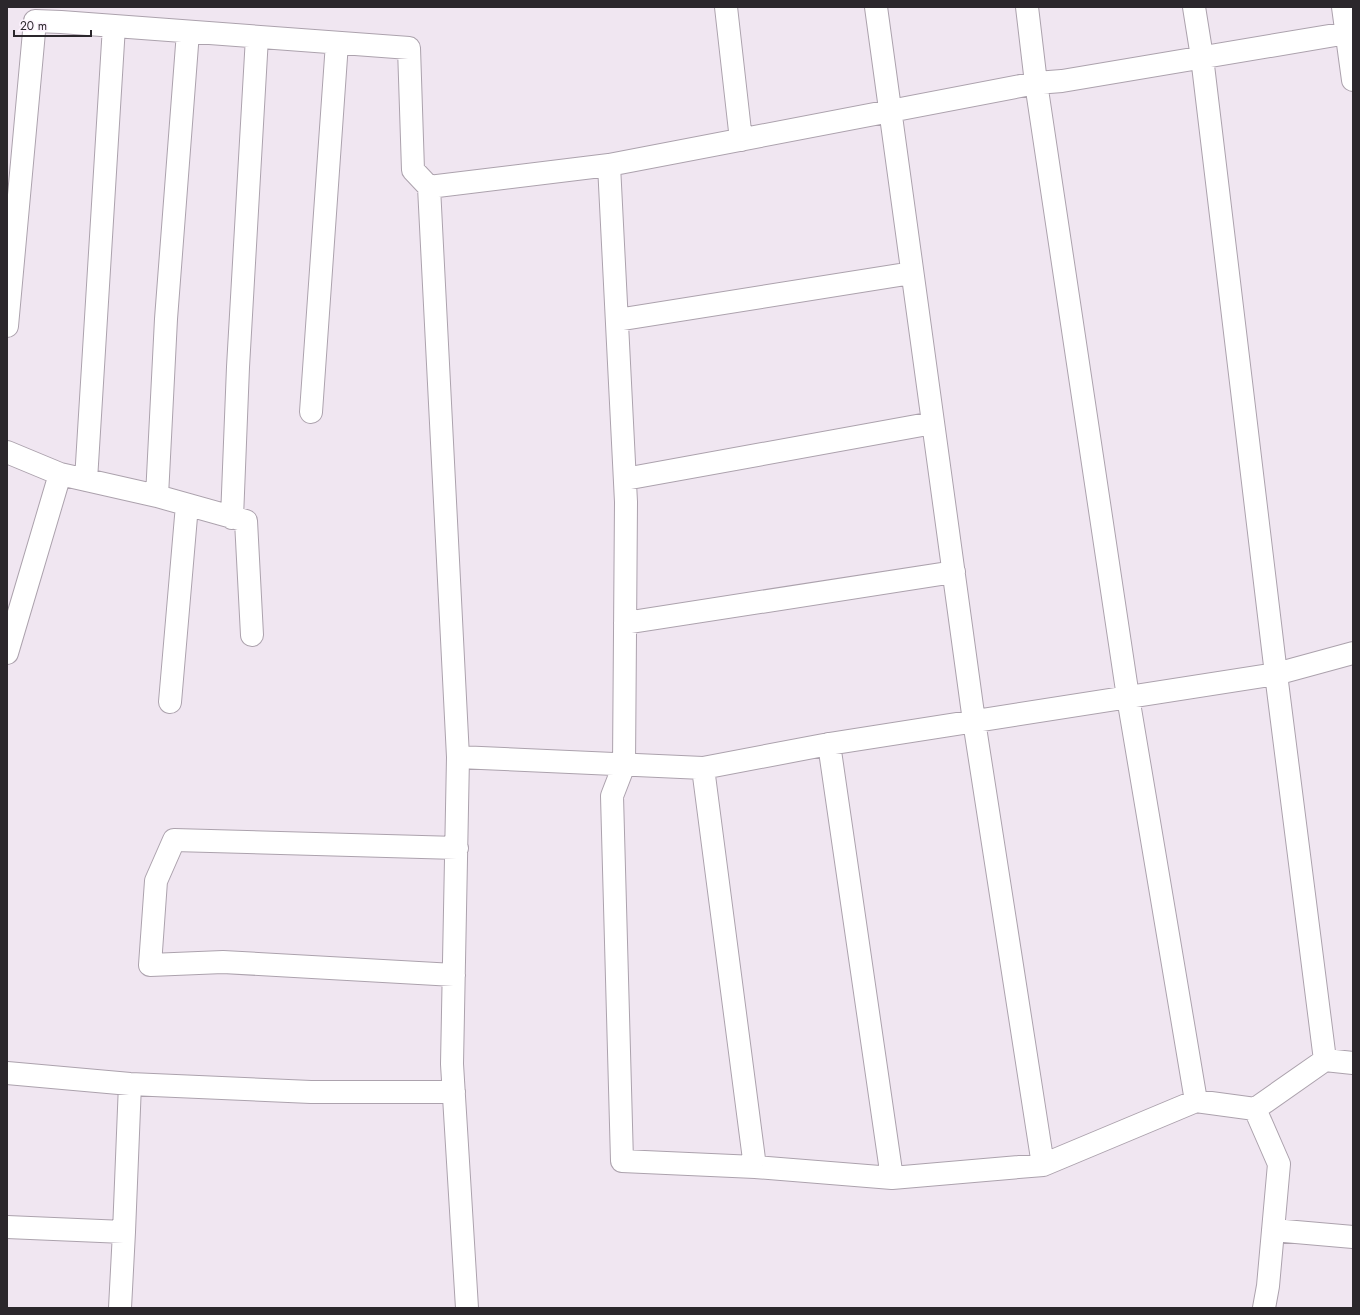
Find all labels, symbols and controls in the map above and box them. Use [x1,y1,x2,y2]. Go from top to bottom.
scale bar [14,12,91,38]
text: 20 m [20,17,47,35]

